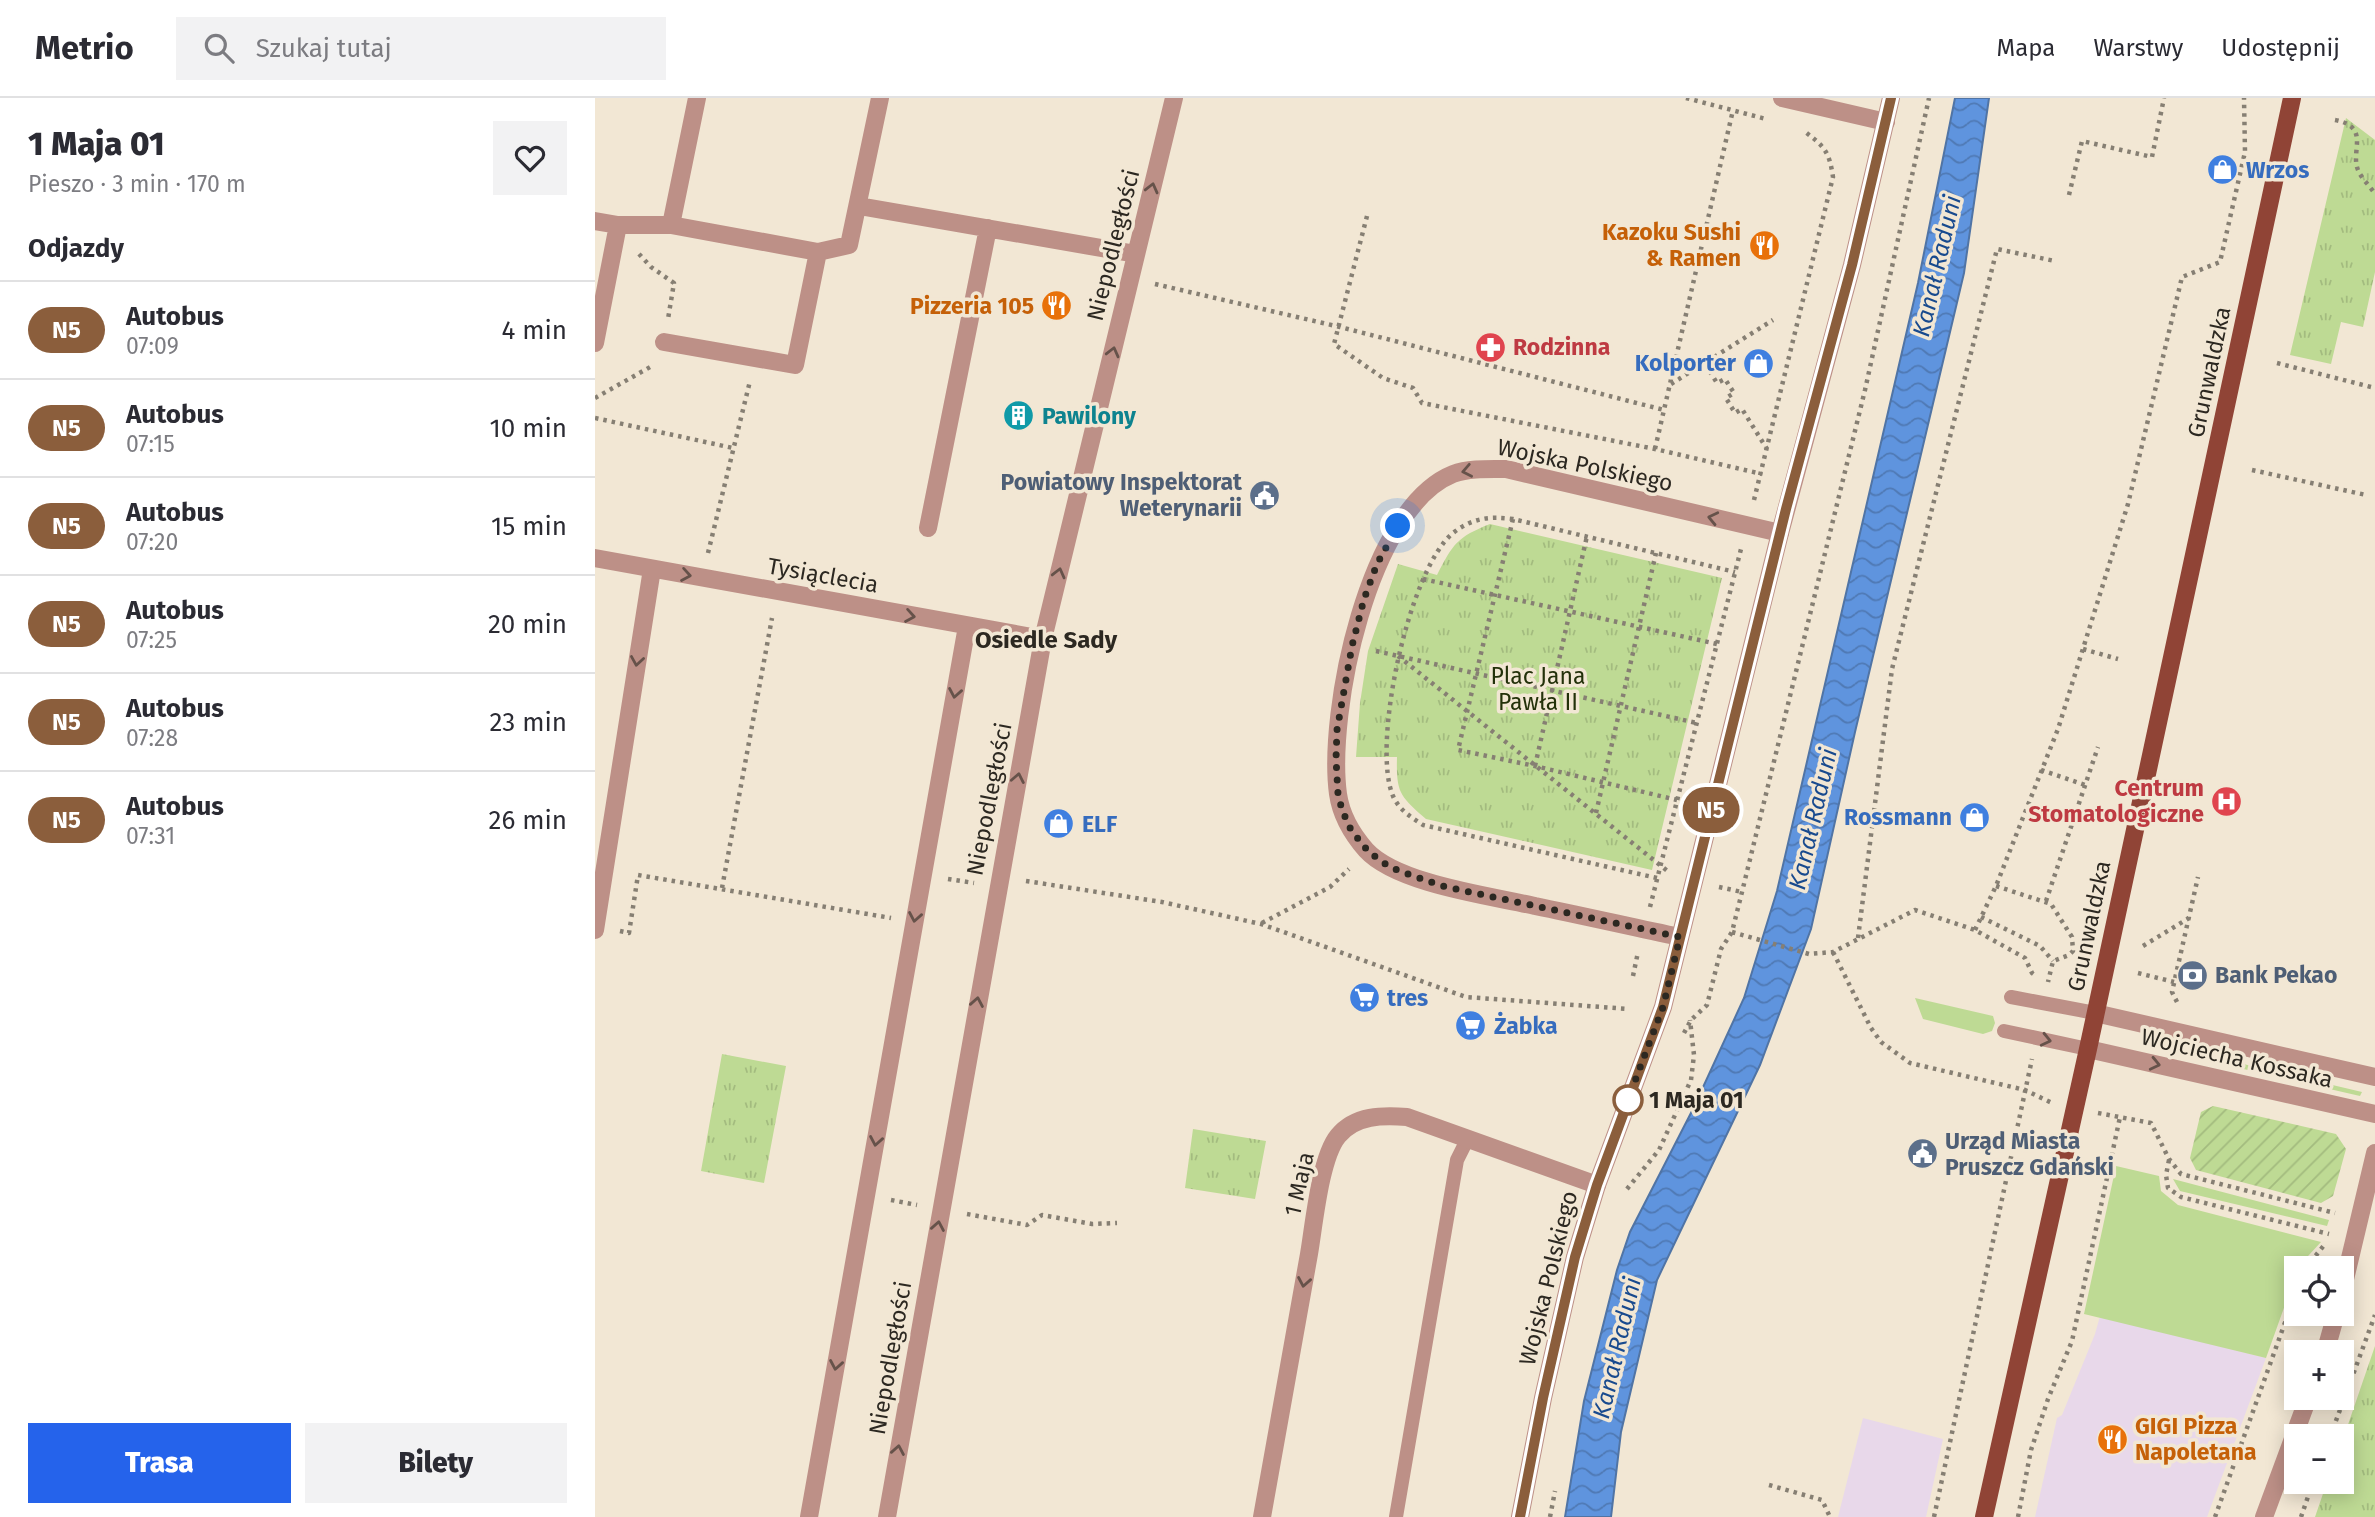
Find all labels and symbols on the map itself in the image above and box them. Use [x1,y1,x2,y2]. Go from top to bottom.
shop icon: Wrzos [2206,153,2240,187]
place label: Wrzos [2246,156,2309,184]
street label: Niepodległości [1081,166,1145,324]
one-way arrow [1144,182,1159,194]
water label: Kanał Raduni [1907,192,1967,340]
place label: Kazoku Sushi & Ramen [1602,218,1741,272]
restaurant icon: Kazoku Sushi & Ramen [1747,228,1781,262]
restaurant icon: Pizzeria 105 [1040,289,1074,323]
place label: Pizzeria 105 [910,292,1034,320]
street label: Grunwaldzka [2181,304,2237,440]
pharmacy icon: Rodzinna [1473,330,1507,364]
place label: Rodzinna [1513,333,1610,361]
one-way arrow [1105,346,1119,358]
shop icon: Kolporter [1742,346,1776,380]
place label: Kolporter [1635,349,1737,377]
building icon: Pawilony [1002,399,1036,433]
place label: Pawilony [1042,402,1137,430]
street label: Wojska Polskiego [1495,433,1675,497]
one-way arrow [1461,463,1473,478]
place label: Powiatowy Inspektorat Weterynarii [1001,468,1243,522]
public building icon: Powiatowy Inspektorat Weterynarii [1248,478,1282,512]
your location [1380,508,1415,543]
one-way arrow [1708,511,1720,526]
street label: Tysiąclecia [765,551,881,599]
one-way arrow [680,567,692,582]
one-way arrow [1051,567,1065,579]
one-way arrow [904,607,916,622]
district label: Osiedle Sady [975,626,1118,654]
one-way arrow [630,655,645,667]
park label: Plac Jana Pawła II [1491,662,1585,716]
one-way arrow [948,687,963,699]
street label: Niepodległości [960,720,1018,878]
water label: Kanał Raduni [1783,745,1843,893]
one-way arrow [1010,772,1025,784]
place label: Centrum Stomatologiczne [2028,774,2204,828]
hospital icon: Centrum Stomatologiczne [2210,784,2244,818]
line badge: N5 [1679,787,1743,833]
shop icon: Rossmann [1958,800,1992,834]
place label: Rossmann [1844,803,1952,831]
shop icon: ELF [1042,807,1076,841]
place label: ELF [1082,810,1117,838]
street label: Grunwaldzka [2061,858,2117,994]
one-way arrow [909,911,924,923]
bank icon: Bank Pekao [2175,958,2209,992]
place label: Bank Pekao [2215,961,2337,989]
supermarket icon: tres [1347,981,1381,1015]
place label: tres [1387,984,1428,1012]
one-way arrow [969,996,984,1008]
supermarket icon: Żabka [1454,1009,1488,1043]
place label: Żabka [1494,1011,1558,1040]
street label: Wojciecha Kossaka [2138,1022,2336,1094]
one-way arrow [2040,1031,2052,1046]
one-way arrow [2149,1056,2161,1070]
marker: 1 Maja 01 [1613,1085,1643,1115]
place label: 1 Maja 01 [1649,1086,1744,1114]
place label: Urząd Miasta Pruszcz Gdański [1945,1127,2114,1181]
one-way arrow [869,1135,884,1147]
public building icon: Urząd Miasta Pruszcz Gdański [1905,1137,1939,1171]
street label: 1 Maja [1278,1149,1320,1219]
street label: Wojska Polskiego [1513,1188,1583,1368]
one-way arrow [930,1220,945,1232]
water label: Kanał Raduni [1587,1274,1647,1422]
one-way arrow [1297,1276,1312,1288]
street label: Niepodległości [863,1279,917,1437]
one-way arrow [829,1359,844,1371]
place label: GIGI Pizza Napoletana [2135,1412,2257,1466]
restaurant icon: GIGI Pizza Napoletana [2095,1422,2129,1456]
one-way arrow [890,1444,905,1456]

